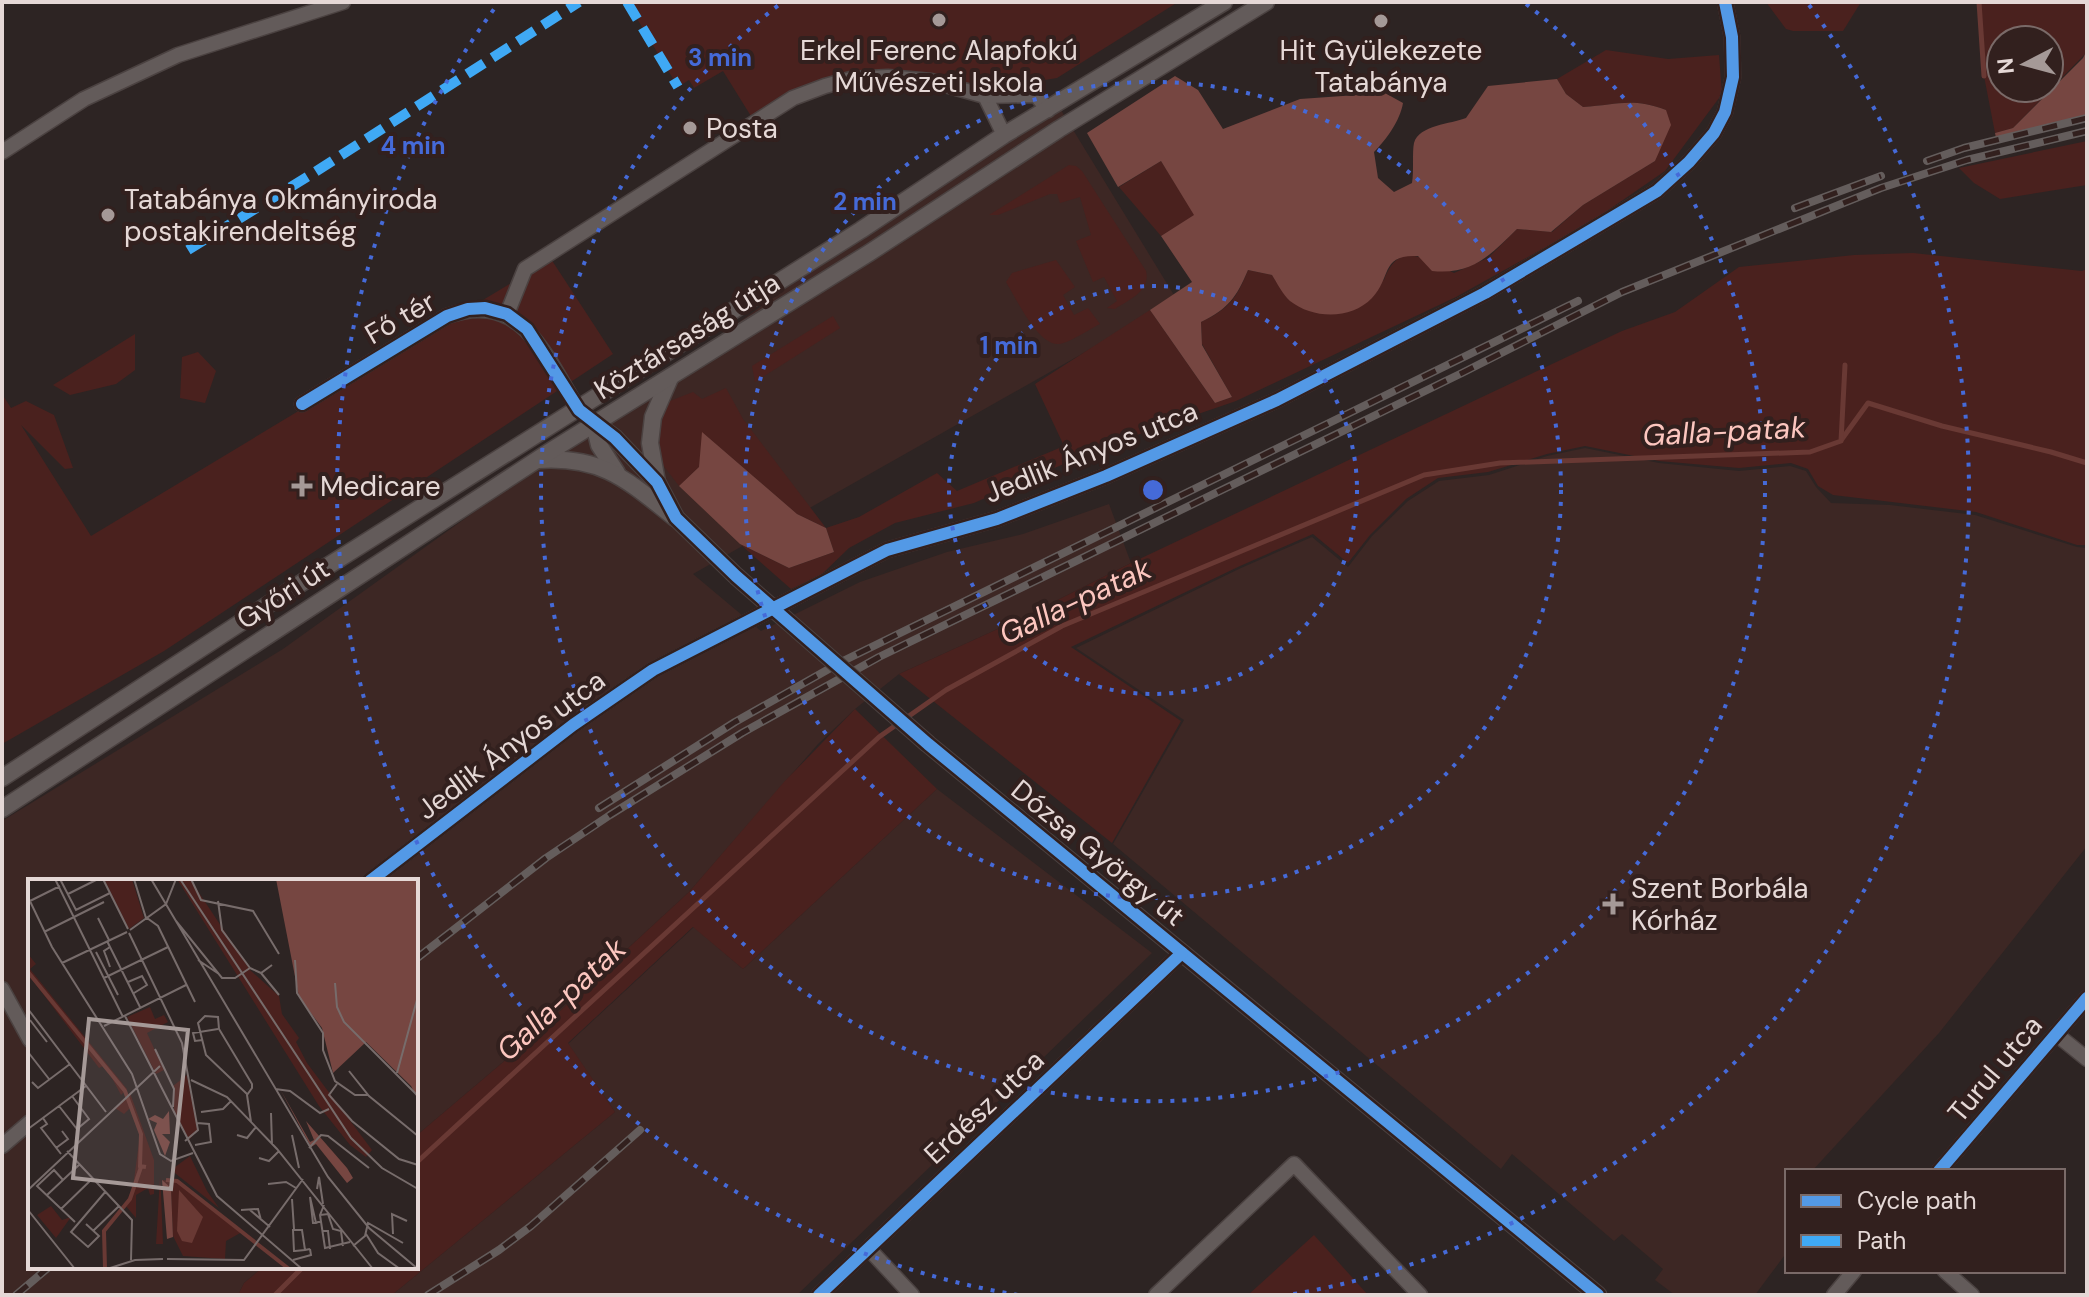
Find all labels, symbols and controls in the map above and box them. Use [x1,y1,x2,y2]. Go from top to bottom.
marker: Erkel Ferenc Alapfokú Művészeti Iskola [930,11,948,29]
marker: Hit Gyülekezete Tatabánya [1372,12,1390,30]
north arrow [1985,24,2065,104]
place label: Erkel Ferenc Alapfokú Művészeti Iskola [800,32,1078,101]
place label: Hit Gyülekezete Tatabánya [1280,32,1482,101]
text: 3 min [688,42,752,73]
text: N [1990,57,2021,76]
place label: Posta [706,110,778,147]
marker: Posta [681,119,699,137]
text: 4 min [380,130,446,161]
place label: Tatabánya Okmányiroda postakirendeltség [124,181,438,250]
text: 2 min [833,186,897,217]
marker: Tatabánya Okmányiroda postakirendeltség [99,206,117,224]
street label: Köztársaság útja [587,264,787,408]
street label: Fő tér [358,283,442,353]
text: 1 min [980,330,1038,361]
street label: Jedlik Ányos utca [979,392,1203,512]
water label: Galla-patak [1641,407,1807,455]
place label: Medicare [320,468,441,505]
marker: Medicare [291,475,313,497]
centre of rings [1139,476,1167,504]
water label: Galla-patak [993,548,1158,653]
street label: Győri út [229,550,337,638]
street label: Jedlik Ányos utca [409,662,613,828]
street label: Dózsa György út [1004,772,1192,934]
place label: Szent Borbála Kórház [1631,870,1809,939]
inset map [28,879,418,1269]
marker: Szent Borbála Kórház [1602,893,1624,915]
water label: Galla-patak [488,929,635,1069]
street label: Turul utca [1940,1008,2050,1130]
street label: Erdész utca [916,1042,1052,1172]
legend [1785,1169,2065,1273]
text: Cycle path [1857,1185,1976,1216]
text: Path [1857,1225,1906,1256]

